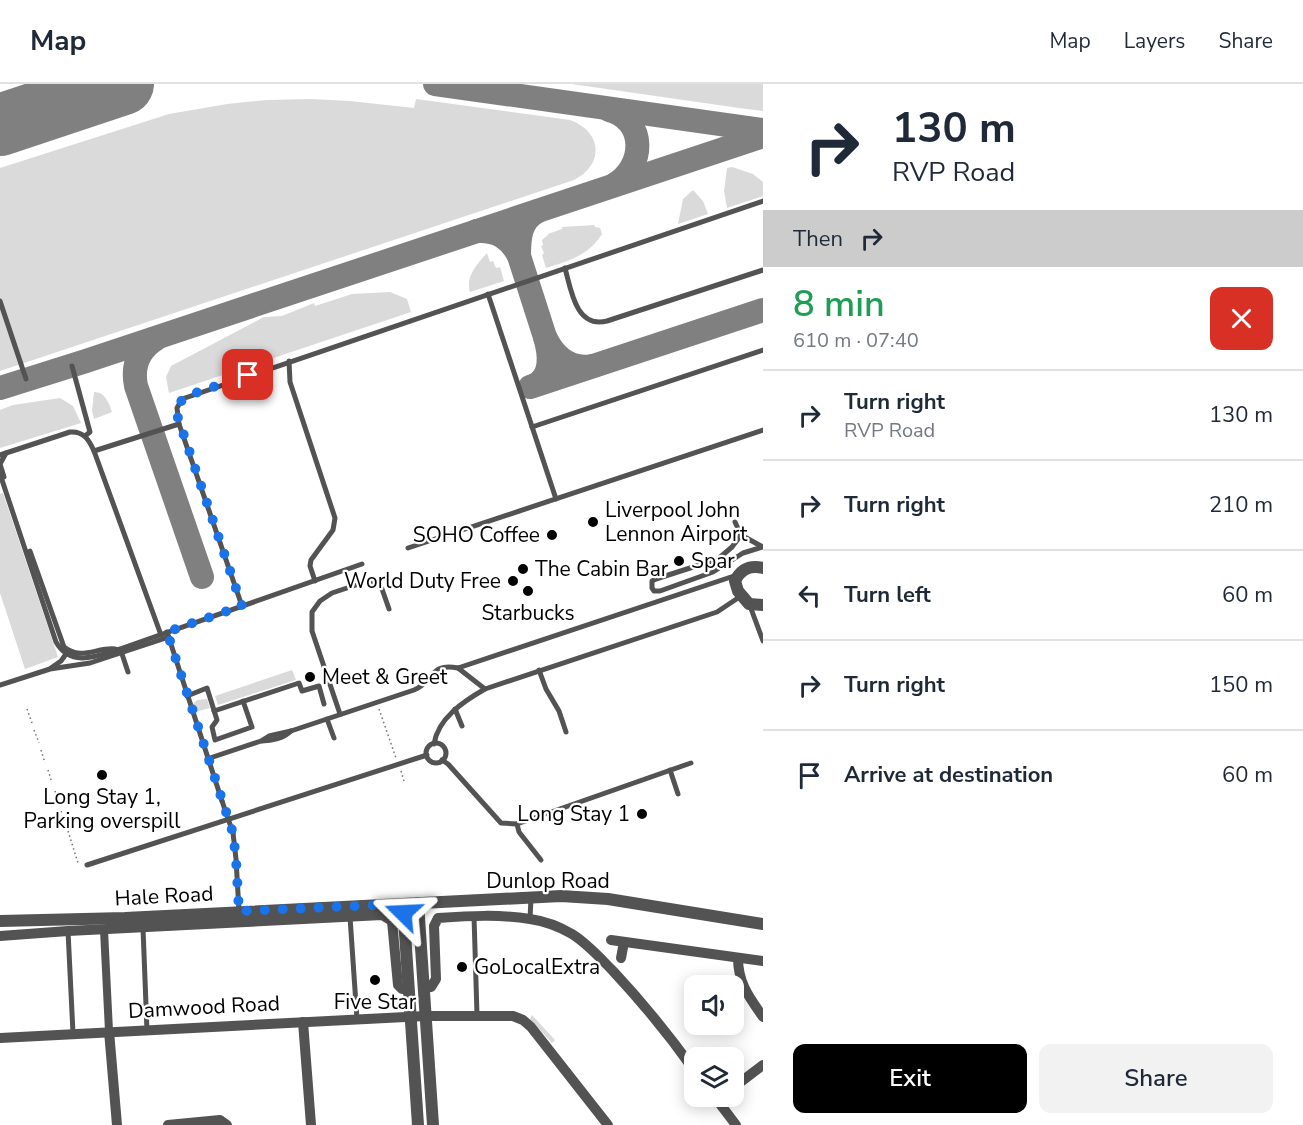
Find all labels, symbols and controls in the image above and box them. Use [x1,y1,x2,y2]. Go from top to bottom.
text: Map [30,22,86,60]
text: Map [1049,27,1091,55]
text: Layers [1124,27,1185,55]
text: Share [1218,27,1273,55]
text: 130 m [892,100,1016,157]
icon: right [793,108,871,186]
text: RVP Road [892,154,1015,191]
icon: right [855,222,888,255]
text: Then [793,224,843,254]
text: 8 min [793,280,885,329]
button: close [1210,287,1273,350]
text: 610 m · 07:40 [793,327,919,354]
pin [222,349,273,400]
icon: arrive [231,358,264,391]
text: Turn right [844,387,945,417]
icon: right [793,399,826,432]
text: 130 m [1209,400,1273,430]
text: RVP Road [844,417,935,444]
icon: right [793,489,826,522]
text: Turn right [844,490,945,520]
text: 210 m [1209,490,1273,520]
place label: Liverpool John Lennon Airport [605,496,748,548]
marker: Liverpool John Lennon Airport [586,515,600,529]
place label: SOHO Coffee [413,521,540,549]
marker: SOHO Coffee [545,528,559,542]
place label: Spar [691,547,735,575]
marker: Spar [672,554,686,568]
place label: The Cabin Bar [535,555,669,583]
marker: The Cabin Bar [516,562,530,576]
place label: World Duty Free [344,567,501,595]
marker: World Duty Free [506,574,520,588]
icon: left [793,579,826,612]
text: Turn left [844,580,931,610]
text: 60 m [1222,580,1273,610]
marker: Starbucks [521,584,535,598]
place label: Starbucks [481,599,575,627]
place label: Meet & Greet [322,663,448,691]
icon: right [793,669,826,702]
marker: Meet & Greet [303,670,317,684]
text: Turn right [844,670,945,700]
text: 150 m [1209,670,1273,700]
icon: arrive [793,759,826,792]
text: Arrive at destination [844,760,1053,790]
text: 60 m [1222,760,1273,790]
marker: Long Stay 1, Parking overspill [95,768,109,782]
place label: Long Stay 1, Parking overspill [24,783,181,835]
place label: Long Stay 1 [517,800,630,828]
marker: Long Stay 1 [635,807,649,821]
street label: Dunlop Road [486,867,610,895]
street label: Hale Road [114,879,214,913]
position arrow [371,881,435,945]
place label: GoLocalExtra [474,953,600,981]
marker: GoLocalExtra [455,960,469,974]
marker: Five Star [368,973,382,987]
map controls [684,975,744,1107]
button: sound [684,975,744,1035]
place label: Five Star [334,988,417,1016]
street label: Damwood Road [127,989,281,1025]
button: Exit [793,1044,1027,1113]
button: Share [1039,1044,1273,1113]
button: layers [684,1047,744,1107]

